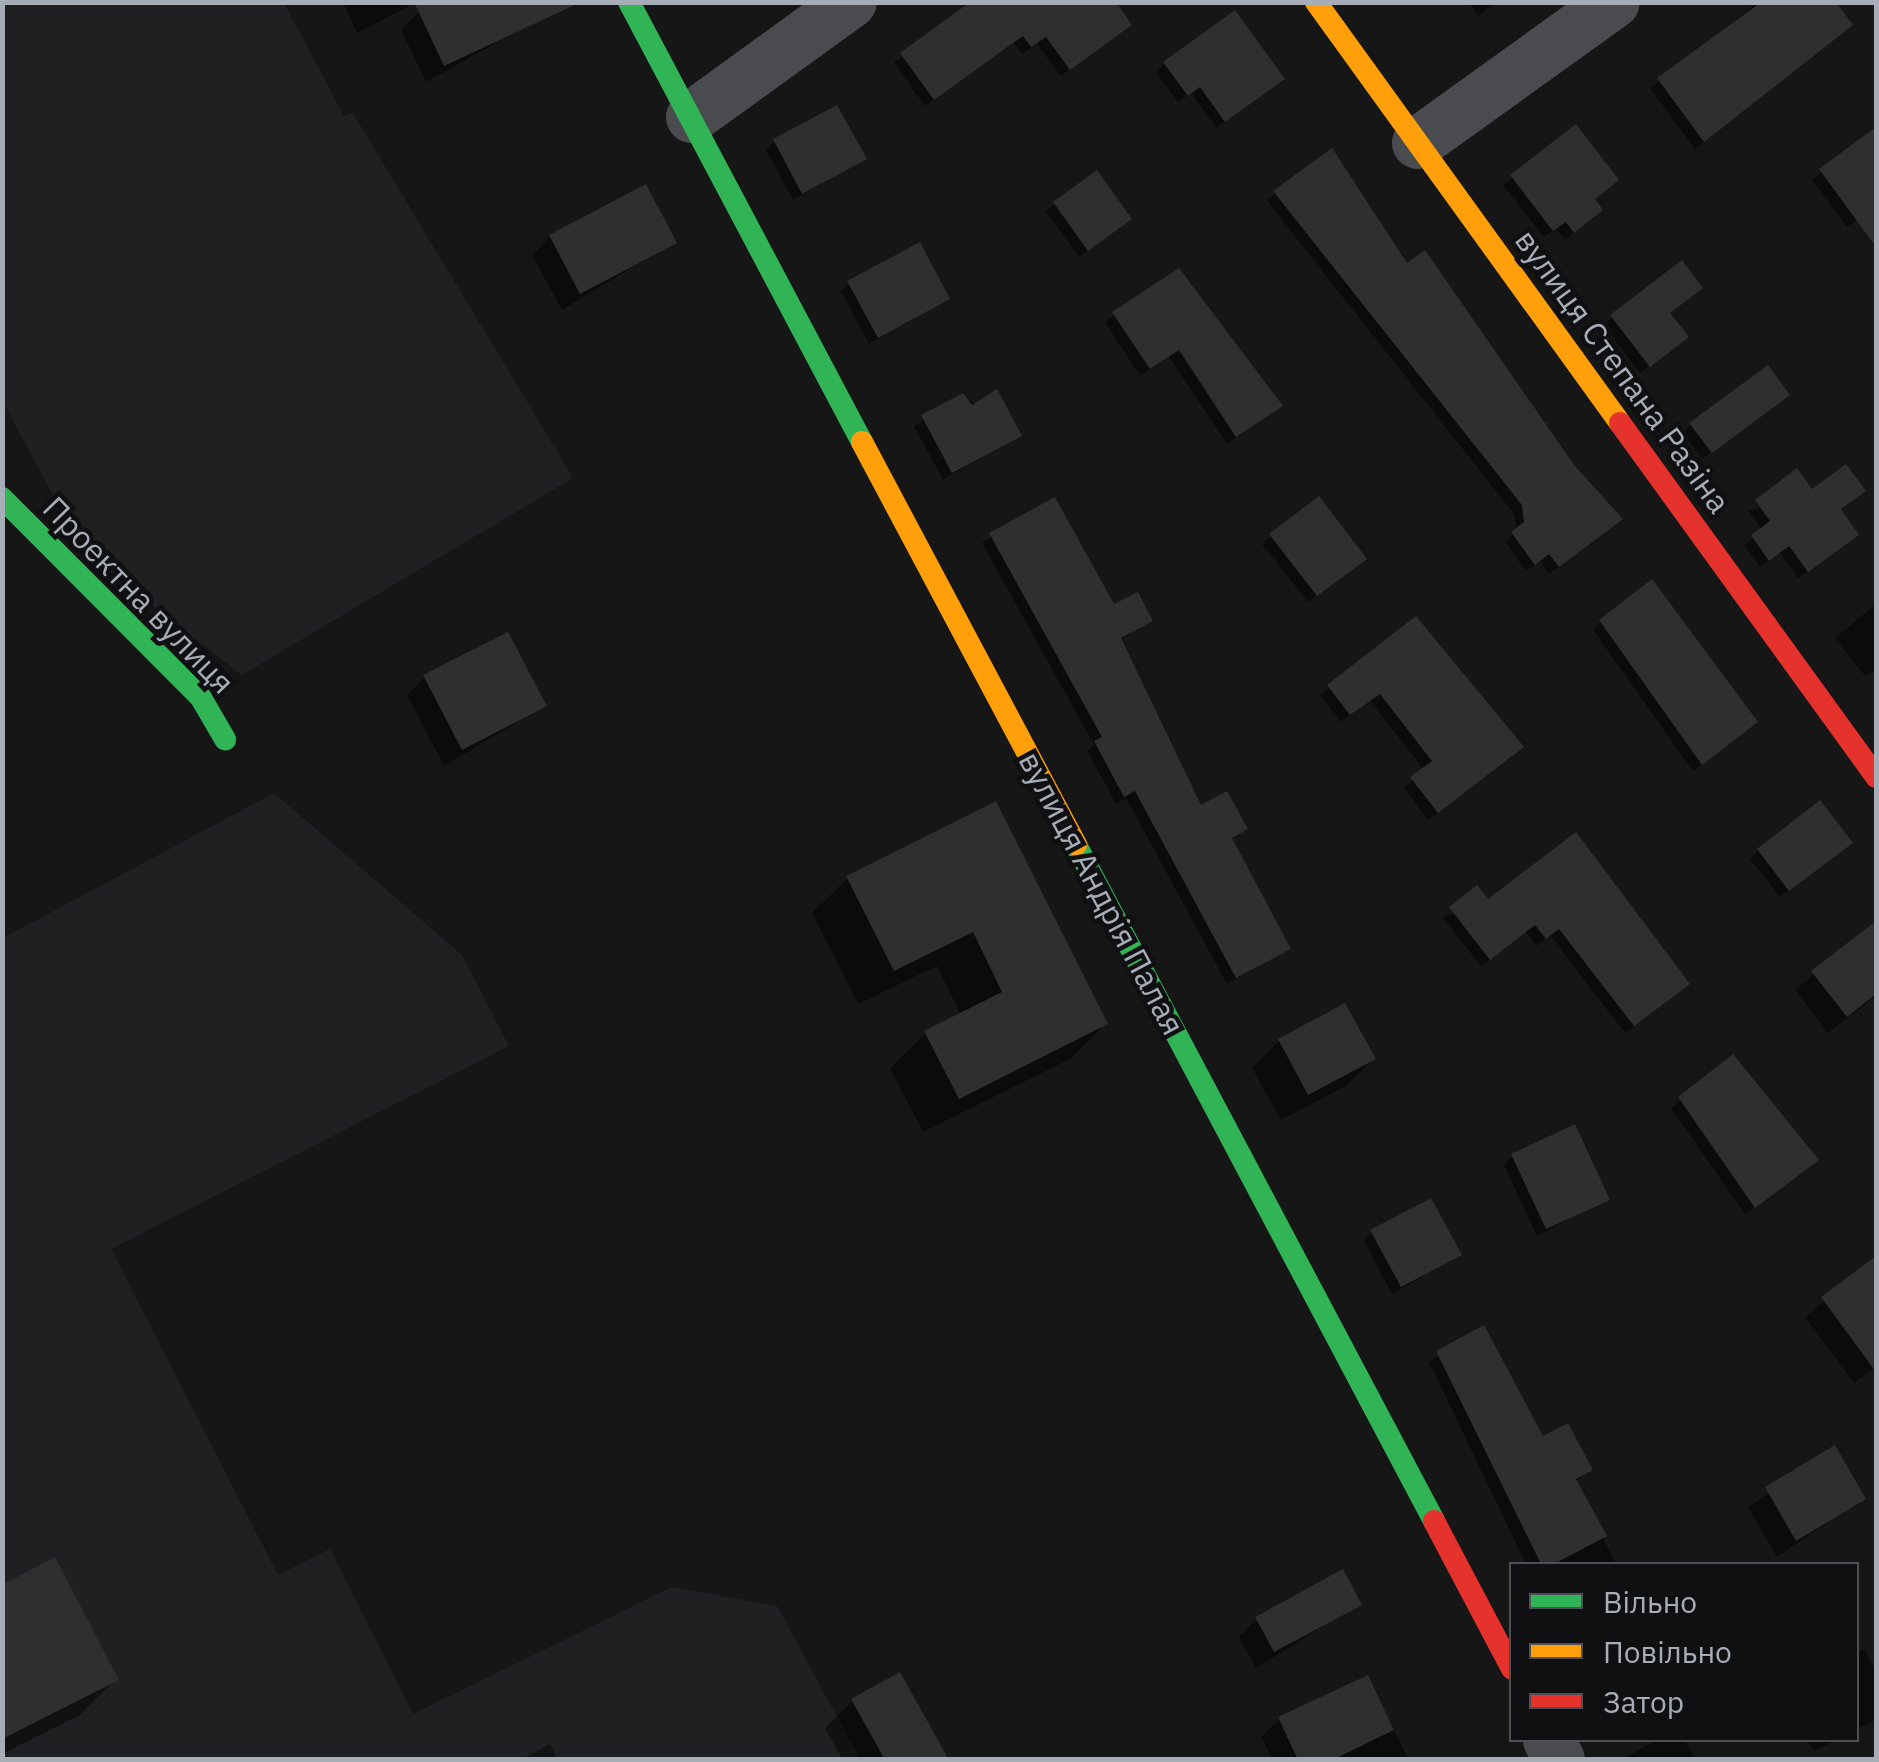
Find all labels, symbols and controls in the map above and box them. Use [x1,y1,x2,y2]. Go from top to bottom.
street label: вулиця Степана Разіна [1507,222,1739,520]
street label: Проектна вулиця [35,489,243,701]
street label: вулиця Андрія Палая [1011,745,1193,1041]
legend [1509,1562,1859,1742]
text: Вільно [1603,1582,1697,1621]
text: Повільно [1603,1632,1732,1671]
text: Затор [1603,1682,1684,1721]

